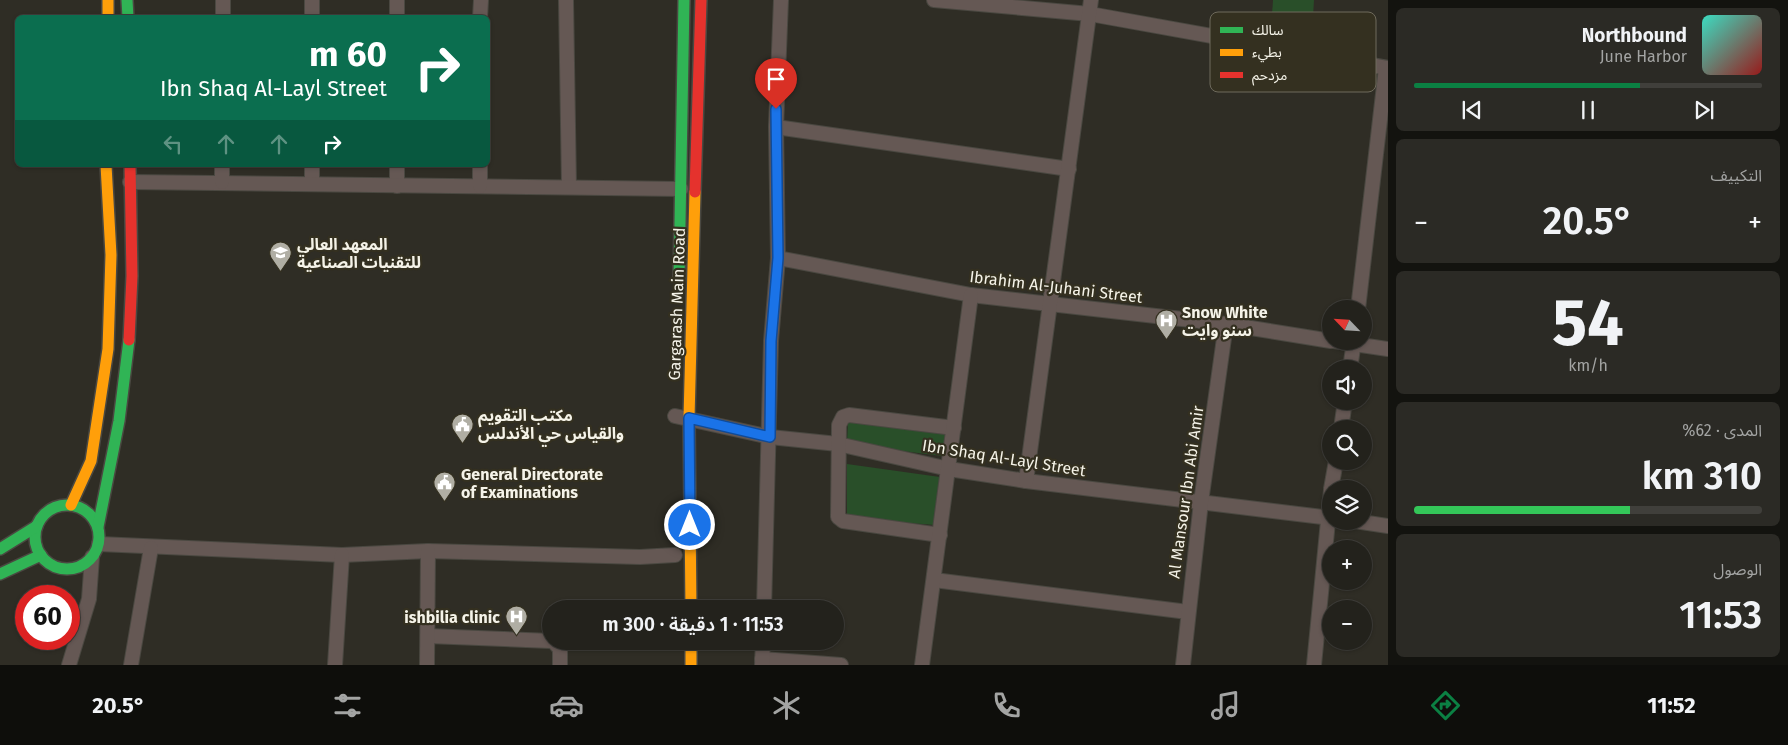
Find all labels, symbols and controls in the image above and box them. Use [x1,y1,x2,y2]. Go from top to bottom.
legend [1210,12,1376,92]
text: سالك [1252,22,1284,39]
text: Northbound [1582,24,1687,47]
text: 60 m [309,33,387,75]
icon: right [405,35,470,100]
text: بطيء [1252,44,1282,63]
text: June Harbor [1600,47,1687,66]
pin [755,58,797,109]
icon: arrive [762,65,790,93]
text: مزدحم [1252,67,1287,86]
text: Ibn Shaq Al-Layl Street [160,75,387,102]
icon: previous [1458,96,1486,124]
icon: pause [1574,96,1602,124]
icon: next [1690,96,1718,124]
icon: left [159,130,187,158]
icon: ahead [212,130,240,158]
icon: ahead [265,130,293,158]
icon: right [318,130,346,158]
text: التكييف [1710,166,1762,185]
text: 20.5° [1543,198,1633,244]
text: − [1414,206,1428,239]
text: + [1748,206,1762,239]
street label: Gargarash Main Road [665,227,689,381]
place label: المعهد العالي للتقنيات الصناعية [297,235,421,272]
school or university icon: المعهد العالي للتقنيات الصناعية [269,241,293,272]
street label: Ibrahim Al-Juhani Street [968,267,1144,307]
text: 54 [1552,284,1624,362]
north arrow [1322,300,1372,350]
map controls [1322,300,1372,650]
place label: Snow White سنو وايت [1182,303,1268,340]
hospital icon: Snow White سنو وايت [1154,309,1178,340]
text: km/h [1568,356,1608,375]
button: sound [1322,360,1372,410]
street label: Al Mansour Ibn Abi Amir [1164,404,1208,579]
place label: مكتب التقويم والقياس حي الأندلس [478,406,624,446]
public building icon: مكتب التقويم والقياس حي الأندلس [450,412,474,443]
button: search [1322,420,1372,470]
text: المدى · 62% [1682,421,1762,440]
street label: Ibn Shaq Al-Layl Street [921,436,1087,480]
text: 310 km [1642,453,1762,499]
place label: General Directorate of Examinations [461,465,603,502]
public building icon: General Directorate of Examinations [433,471,457,502]
button: layers [1322,480,1372,530]
position arrow [663,498,715,550]
button: + [1322,540,1372,590]
text: الوصول [1713,560,1762,579]
speed limit sign: 60 [15,585,80,650]
text: 11:53 [1679,592,1762,638]
button: − [1322,600,1372,650]
hospital icon: ishbilia clinic [504,605,528,636]
place label: ishbilia clinic [404,608,500,627]
text: 11:53 · 1 دقيقة · 300 m [603,613,784,636]
icon: filters [330,688,365,723]
icon: car [549,688,584,723]
icon: climate [769,688,804,723]
icon: phone [989,688,1024,723]
icon: music [1208,688,1243,723]
icon: directions [1428,688,1463,723]
text: 20.5° [92,692,145,719]
text: 11:52 [1647,692,1696,719]

